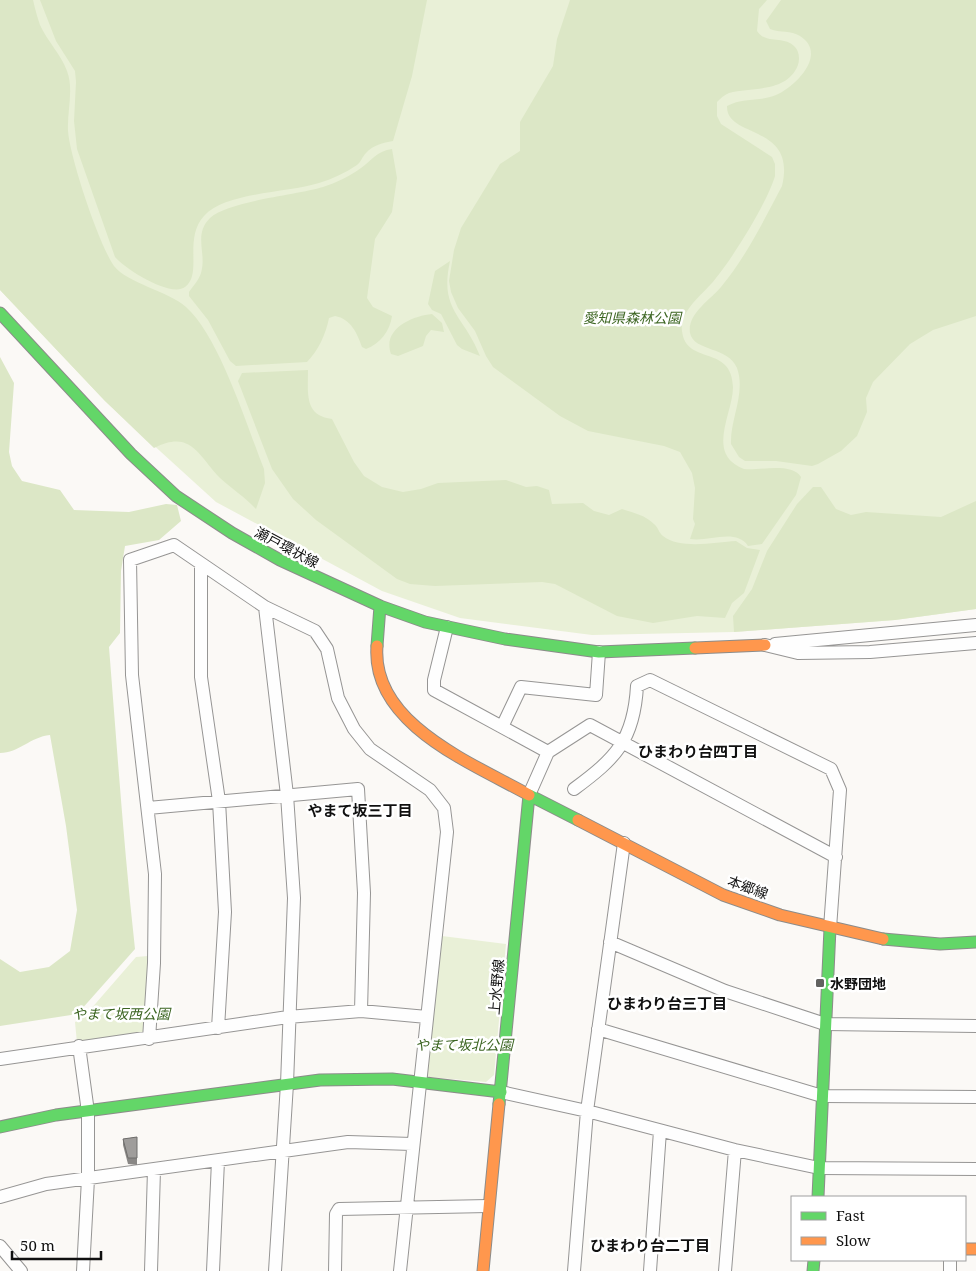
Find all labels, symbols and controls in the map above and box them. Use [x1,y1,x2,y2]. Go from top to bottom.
park label: 愛知県森林公園 [583,308,683,327]
street label: 瀬戸環状線 [252,522,322,572]
district label: ひまわり台四丁目 [638,741,758,761]
district label: やまて坂三丁目 [307,800,413,820]
street label: 本郷線 [725,871,771,903]
street label: 上水野線 [484,958,508,1016]
place label: 水野団地 [830,974,886,993]
marker: 水野団地 [814,977,826,989]
district label: ひまわり台三丁目 [607,993,727,1013]
park label: やまて坂西公園 [72,1004,172,1023]
park label: やまて坂北公園 [415,1035,515,1054]
legend [791,1196,966,1261]
text: Fast [836,1205,865,1225]
scale bar [12,1228,101,1260]
text: Slow [836,1230,870,1250]
text: 50 m [20,1235,55,1255]
district label: ひまわり台二丁目 [590,1235,710,1255]

